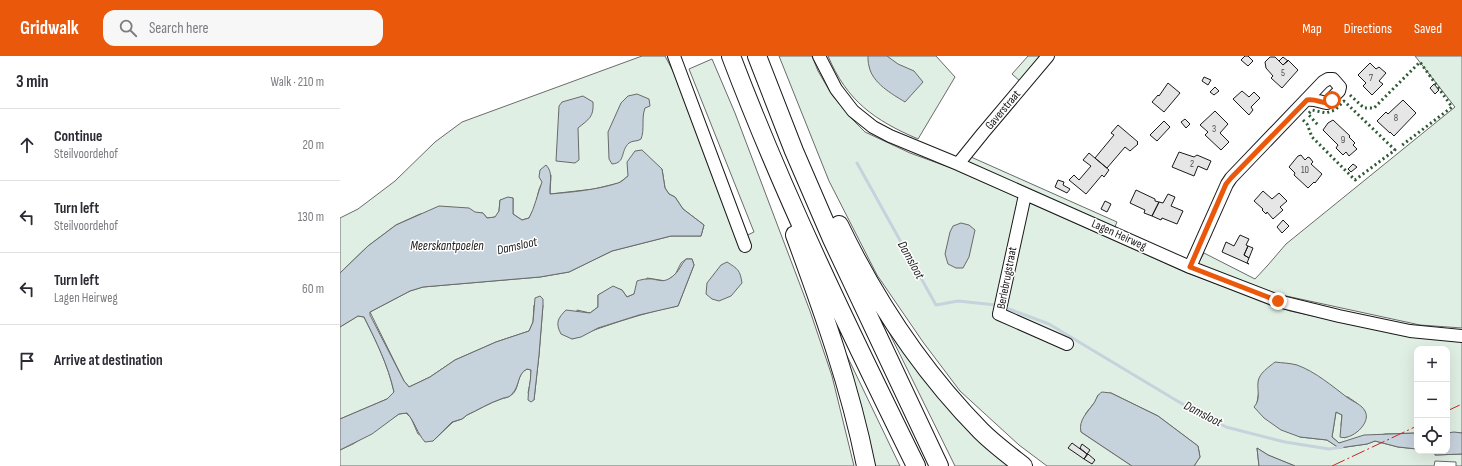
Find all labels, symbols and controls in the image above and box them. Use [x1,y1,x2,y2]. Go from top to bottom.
search box [103,10,383,46]
text: Gridwalk [20,17,79,40]
icon: search [117,17,139,39]
text: Search here [149,19,209,38]
text: Map [1302,20,1322,37]
text: Directions [1344,20,1392,37]
text: Saved [1414,20,1442,37]
house number: 5 [1281,67,1285,79]
text: 3 min [16,72,49,92]
house number: 7 [1369,72,1373,84]
text: Walk · 210 m [271,74,324,90]
street label: Gaverstraat [982,87,1024,133]
route start [1323,91,1341,109]
house number: 8 [1394,112,1398,124]
house number: 3 [1212,123,1216,135]
text: Continue [54,127,103,146]
icon: ahead [16,134,38,156]
house number: 9 [1341,134,1345,146]
text: 20 m [302,137,324,153]
text: Steilvoordehof [54,146,118,162]
house number: 2 [1190,158,1194,170]
house number: 10 [1301,164,1309,176]
text: Turn left [54,199,99,218]
icon: left [16,206,38,228]
text: 130 m [298,209,324,225]
street label: Lagen Heirweg [1089,216,1149,254]
text: Steilvoordehof [54,218,118,234]
water label: Damsloot [495,233,540,258]
water label: Meerskantpoelen [410,238,484,254]
water label: Damsloot [894,238,928,283]
street label: Berlebrugstraat [994,245,1020,310]
text: Turn left [54,271,99,290]
icon: left [16,278,38,300]
text: 60 m [302,281,324,297]
text: Lagen Heirweg [54,290,118,306]
route end [1269,292,1287,310]
map controls [1414,346,1450,454]
button: + [1414,346,1450,382]
icon: arrive [16,350,38,372]
text: Arrive at destination [54,351,163,370]
button: − [1414,382,1450,418]
water label: Damsloot [1181,398,1226,431]
button: locate [1414,418,1450,454]

